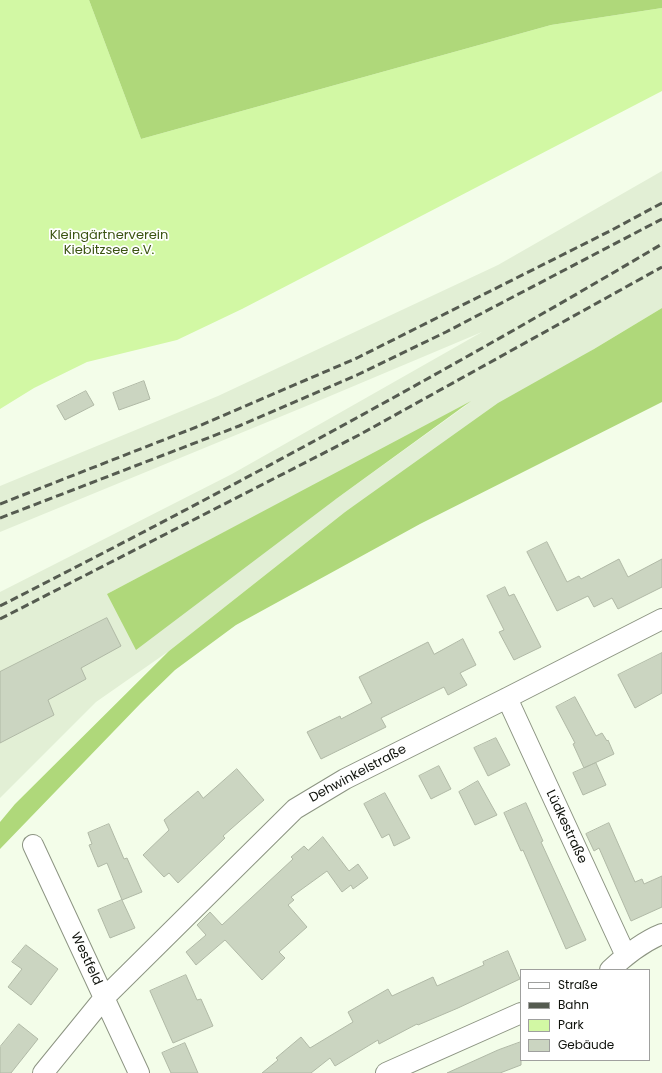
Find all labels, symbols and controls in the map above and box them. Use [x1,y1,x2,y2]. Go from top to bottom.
park label: Kleingärtnerverein Kiebitzsee e.V. [50,228,168,259]
street label: Dehwinkelstraße [307,742,409,806]
street label: Lüdkestraße [542,788,590,866]
street label: Westfeld [67,930,105,988]
legend [520,969,650,1061]
text: Straße [558,976,598,993]
text: Bahn [558,996,589,1013]
text: Park [558,1016,584,1033]
text: Gebäude [558,1036,614,1053]

